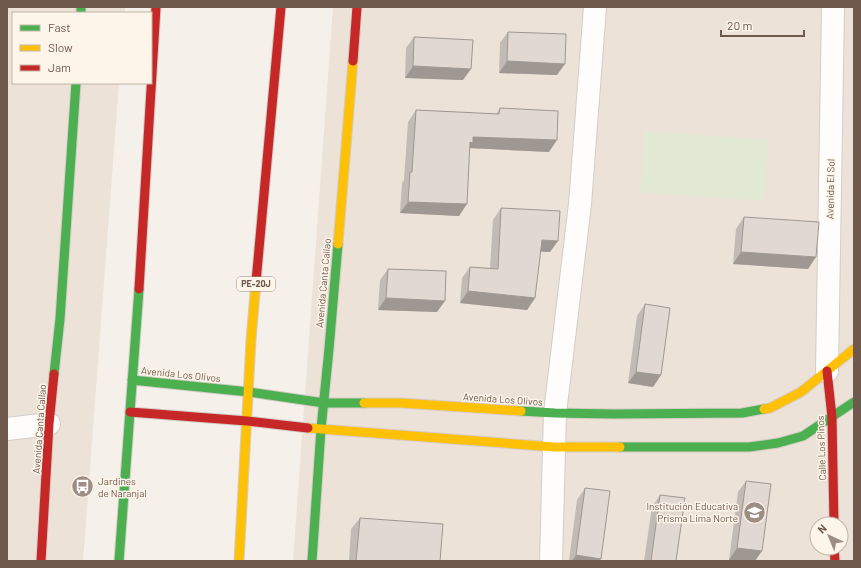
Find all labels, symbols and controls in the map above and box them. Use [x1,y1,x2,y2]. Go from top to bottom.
legend [12,12,152,84]
scale bar [721,12,804,38]
text: 20 m [727,18,753,32]
text: Fast [48,20,71,34]
text: Slow [48,40,73,54]
text: Jam [48,60,71,74]
street label: Avenida El Sol [823,159,837,219]
street label: Avenida Canta Callao [313,238,333,328]
road number: PE-20J [237,277,275,291]
street label: Avenida Los Olivos [141,364,222,384]
street label: Avenida Canta Callao [30,384,48,474]
street label: Avenida Los Olivos [463,390,544,408]
street label: Calle Los Pinos [814,415,828,481]
bus stop icon: Jardines de Naranjal [69,474,95,500]
place label: Jardines de Naranjal [98,475,147,499]
school or university icon: Institución Educativa Prisma Lima Norte [741,499,767,525]
place label: Institución Educativa Prisma Lima Norte [646,500,738,524]
north arrow [809,516,849,556]
text: N [815,521,829,536]

